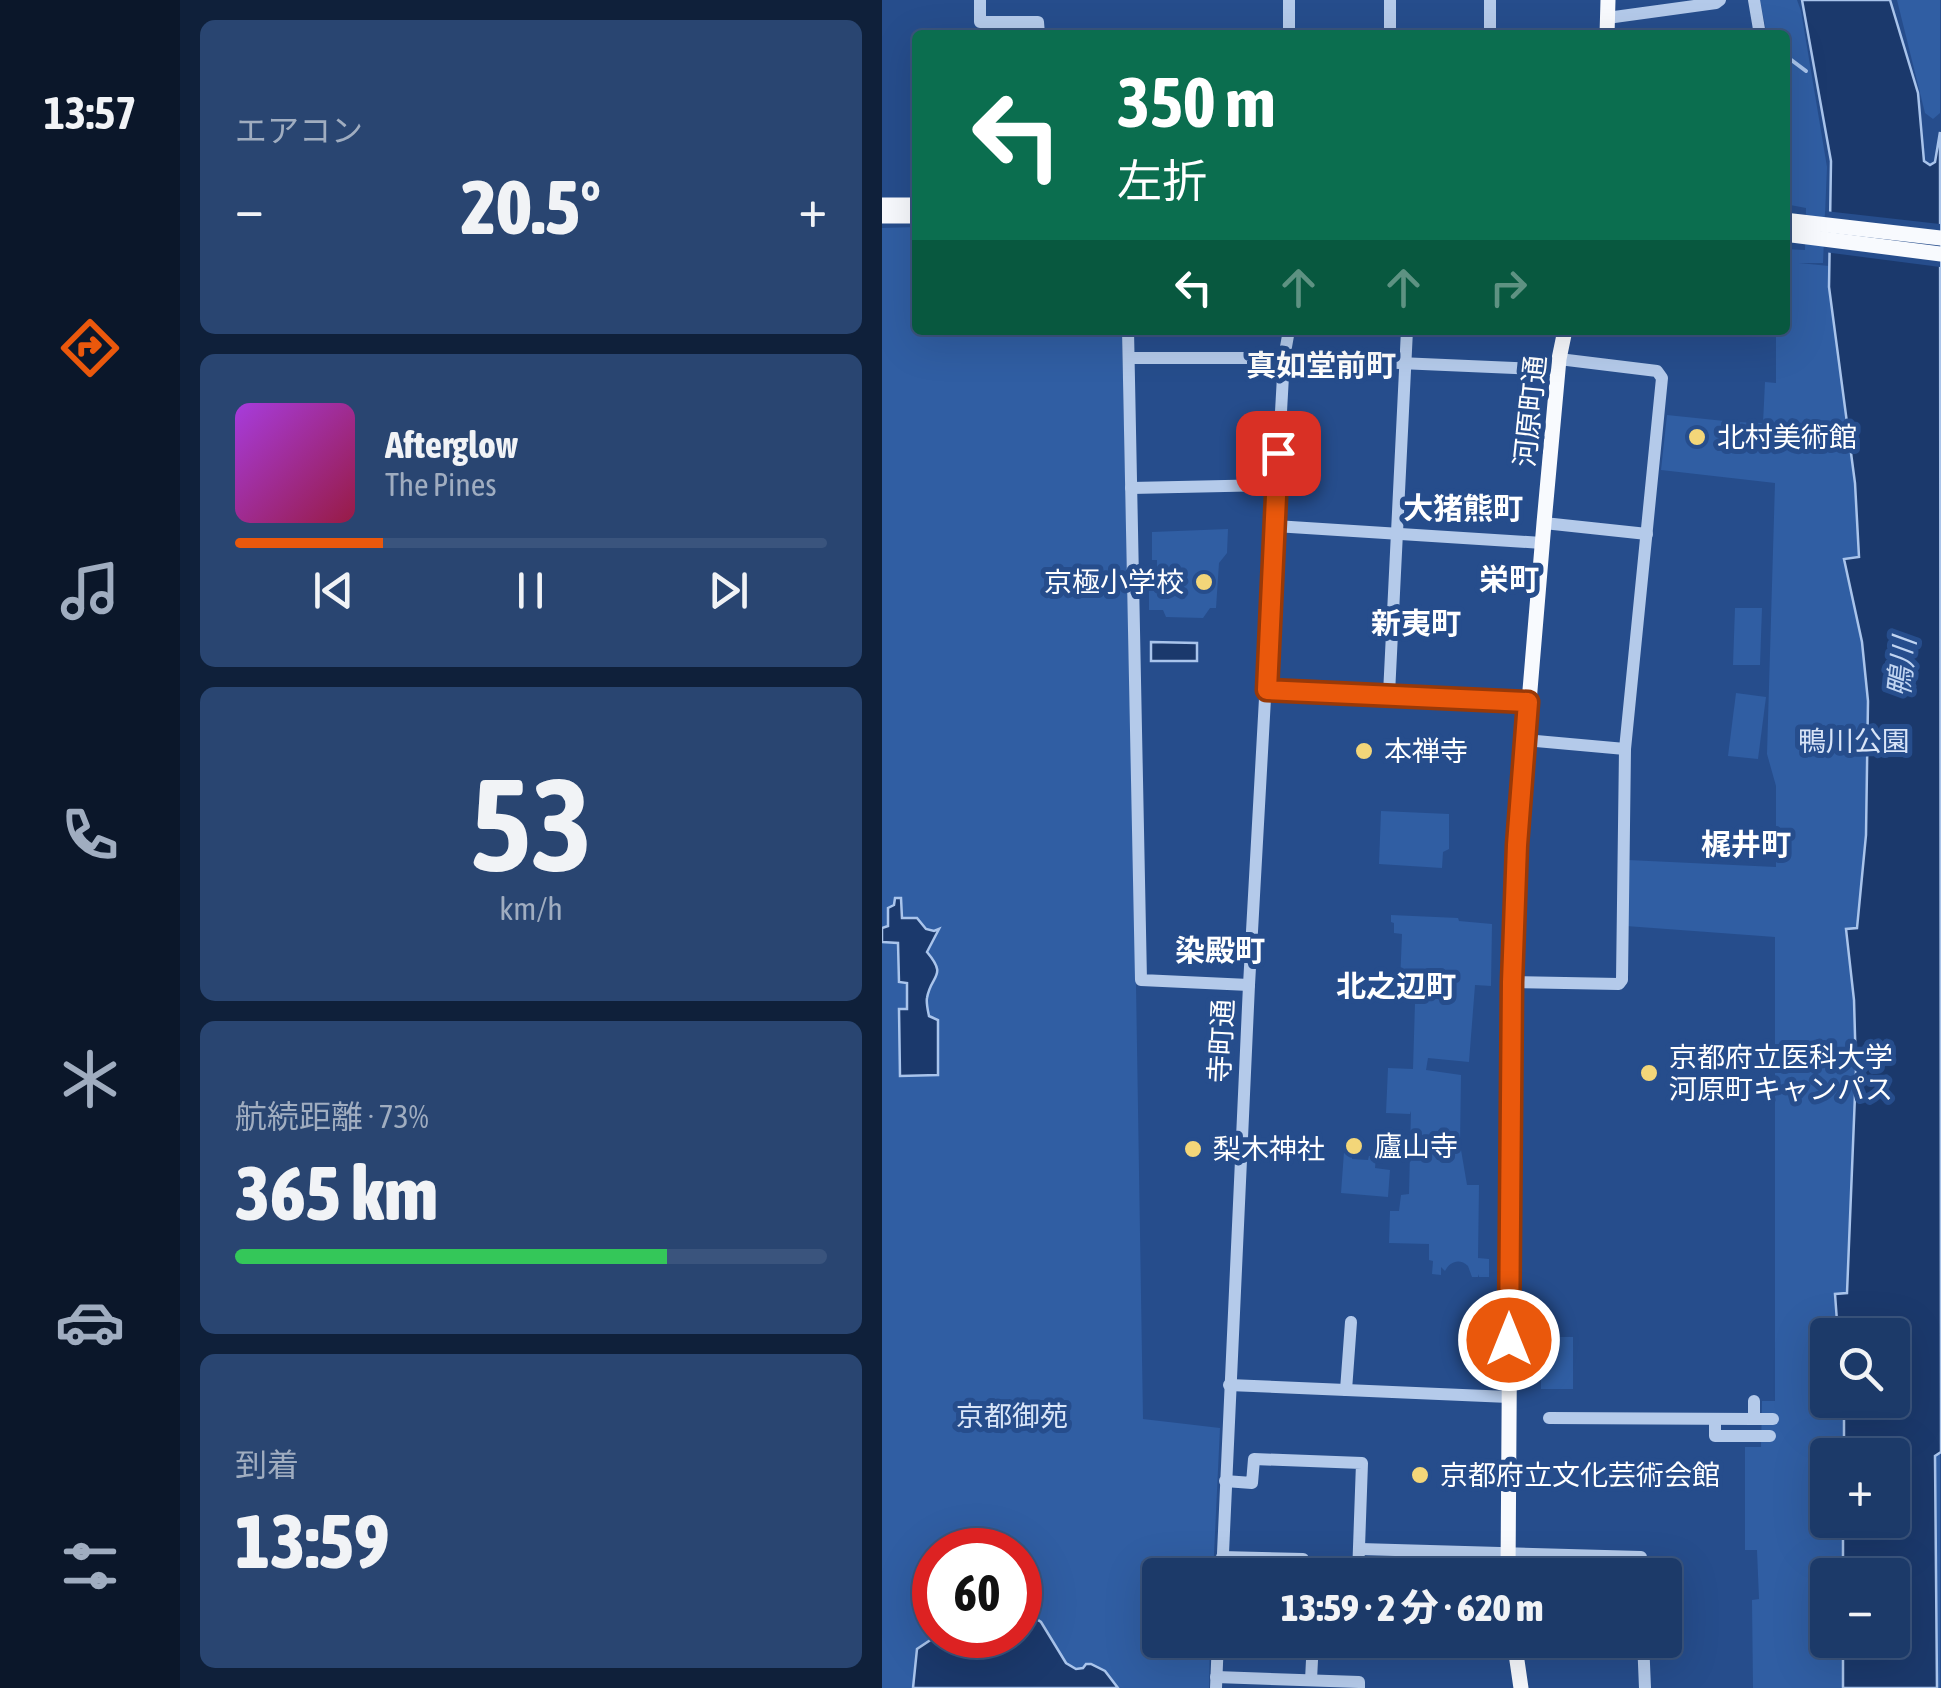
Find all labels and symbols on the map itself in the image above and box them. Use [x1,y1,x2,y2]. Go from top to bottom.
district label: 真如堂前町 [1246,348,1396,382]
street label: 河原町通 [1508,354,1552,468]
pin [1236,411,1321,496]
place label: 北村美術館 [1717,421,1857,453]
marker: 北村美術館 [1686,426,1708,448]
district label: 大猪熊町 [1403,491,1523,525]
district label: 栄町 [1479,562,1539,596]
place label: 京極小学校 [1044,566,1184,598]
marker: 京極小学校 [1193,571,1215,593]
district label: 新夷町 [1371,606,1461,640]
water label: 鴨川 [1881,632,1921,699]
park label: 鴨川公園 [1798,725,1910,757]
place label: 本禅寺 [1384,735,1468,767]
marker: 本禅寺 [1353,740,1375,762]
district label: 梶井町 [1701,827,1791,861]
district label: 染殿町 [1175,933,1265,967]
district label: 北之辺町 [1336,969,1456,1003]
street label: 寺町通 [1203,998,1239,1084]
place label: 京都府立医科大学 河原町キャンパス [1669,1041,1893,1105]
marker: 京都府立医科大学 河原町キャンパス [1638,1062,1660,1084]
place label: 廬山寺 [1374,1130,1458,1162]
place label: 梨木神社 [1213,1133,1325,1165]
marker: 廬山寺 [1343,1135,1365,1157]
marker: 梨木神社 [1182,1138,1204,1160]
position arrow [1457,1288,1561,1392]
park label: 京都御苑 [956,1400,1068,1432]
place label: 京都府立文化芸術会館 [1440,1459,1720,1491]
marker: 京都府立文化芸術会館 [1409,1464,1431,1486]
speed limit sign: 60 [912,1528,1042,1658]

